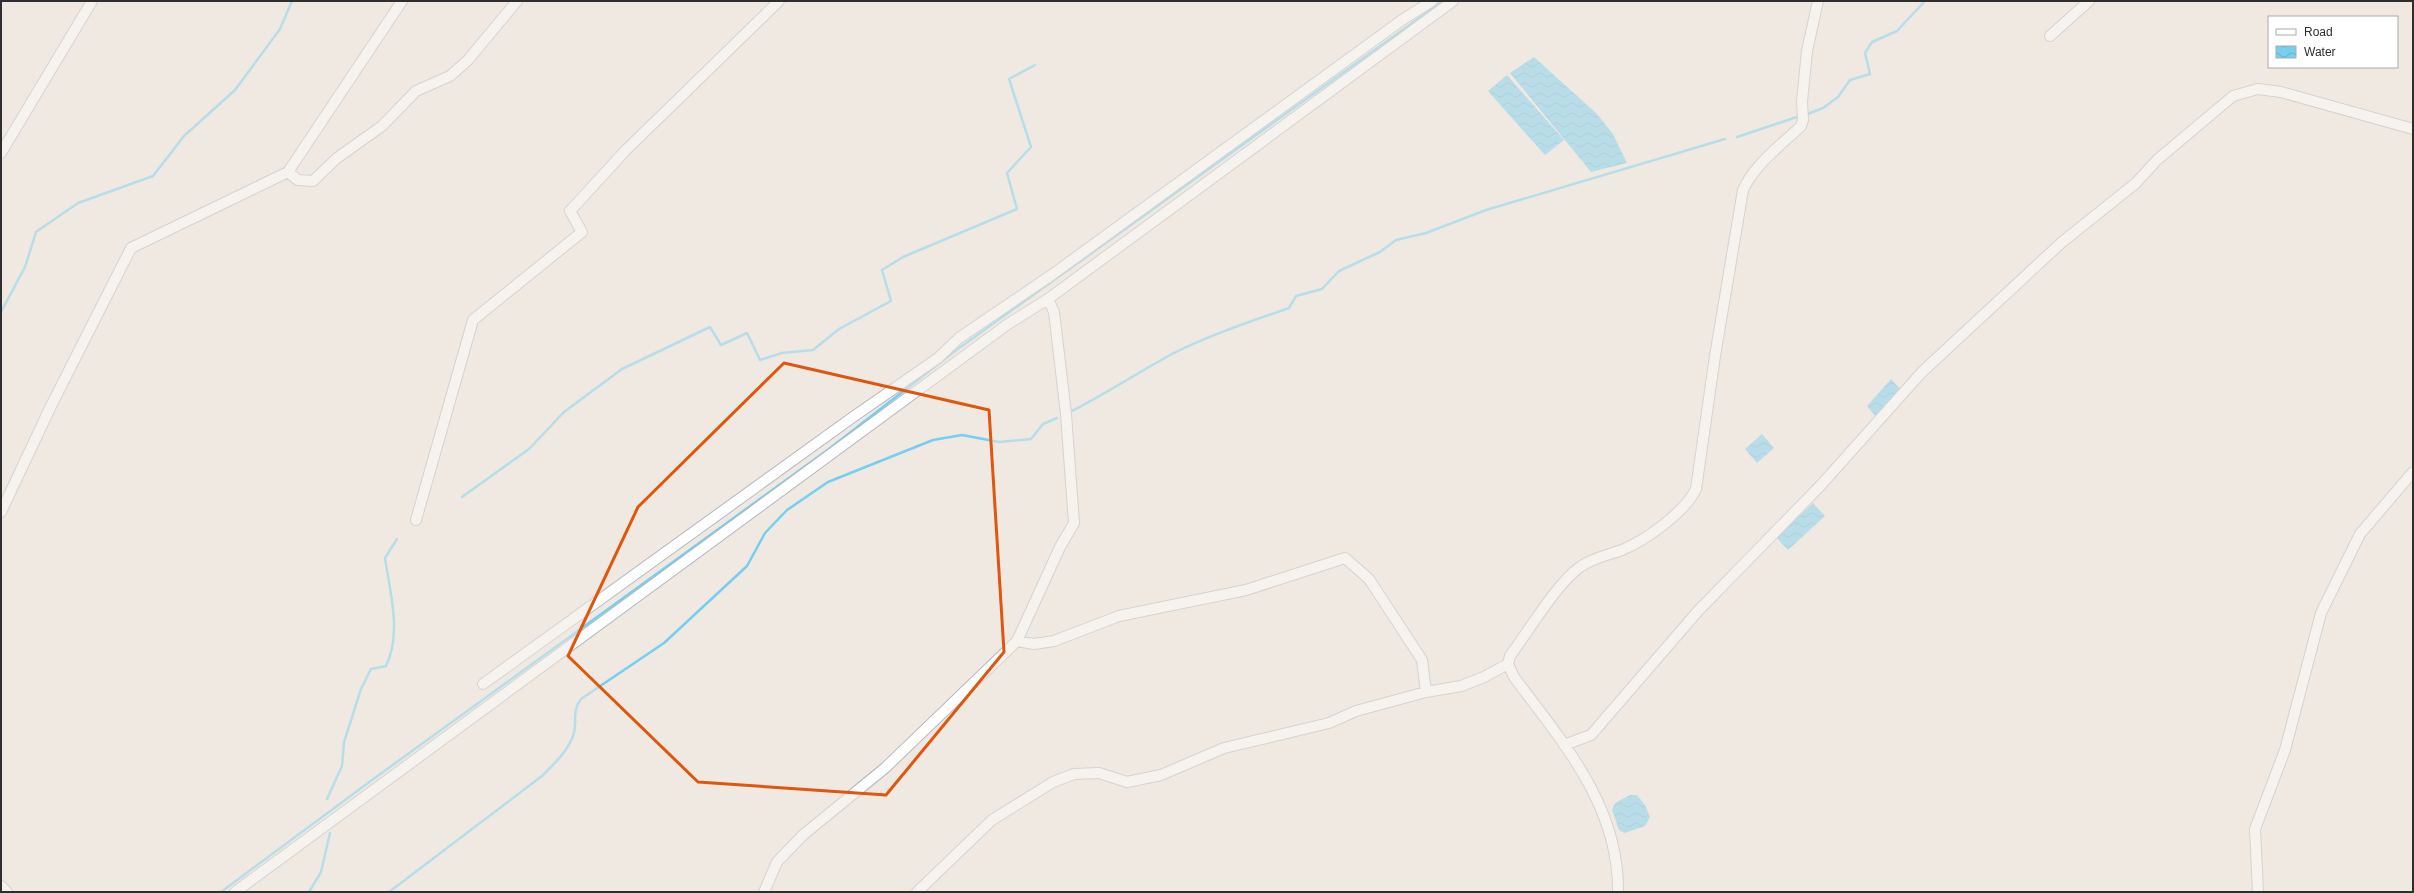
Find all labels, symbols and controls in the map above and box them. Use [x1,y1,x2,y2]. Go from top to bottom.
legend [2268,16,2398,68]
text: Road [2304,25,2333,39]
text: Water [2304,45,2336,59]

